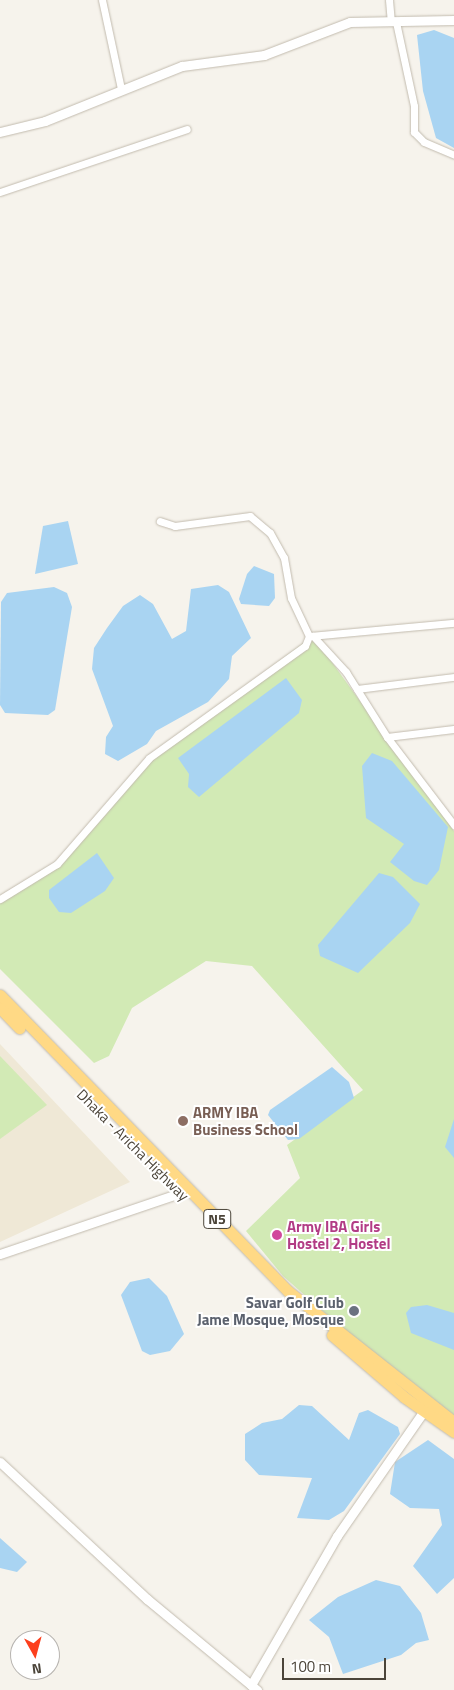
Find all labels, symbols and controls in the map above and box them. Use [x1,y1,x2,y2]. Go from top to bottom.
street label: Dhaka - Aricha Highway [73,1085,193,1205]
place label: ARMY IBA Business School [193,1103,298,1138]
marker: ARMY IBA Business School [177,1115,189,1127]
road number: N5 [202,1208,232,1230]
place label: Army IBA Girls Hostel 2, Hostel [287,1217,391,1252]
marker: Army IBA Girls Hostel 2, Hostel [271,1229,283,1241]
place label: Savar Golf Club Jame Mosque, Mosque [197,1293,344,1328]
marker: Savar Golf Club Jame Mosque, Mosque [348,1305,360,1317]
north arrow [10,1630,60,1680]
scale bar [284,1648,388,1680]
text: 100 m [290,1655,331,1678]
text: N [31,1658,43,1680]

